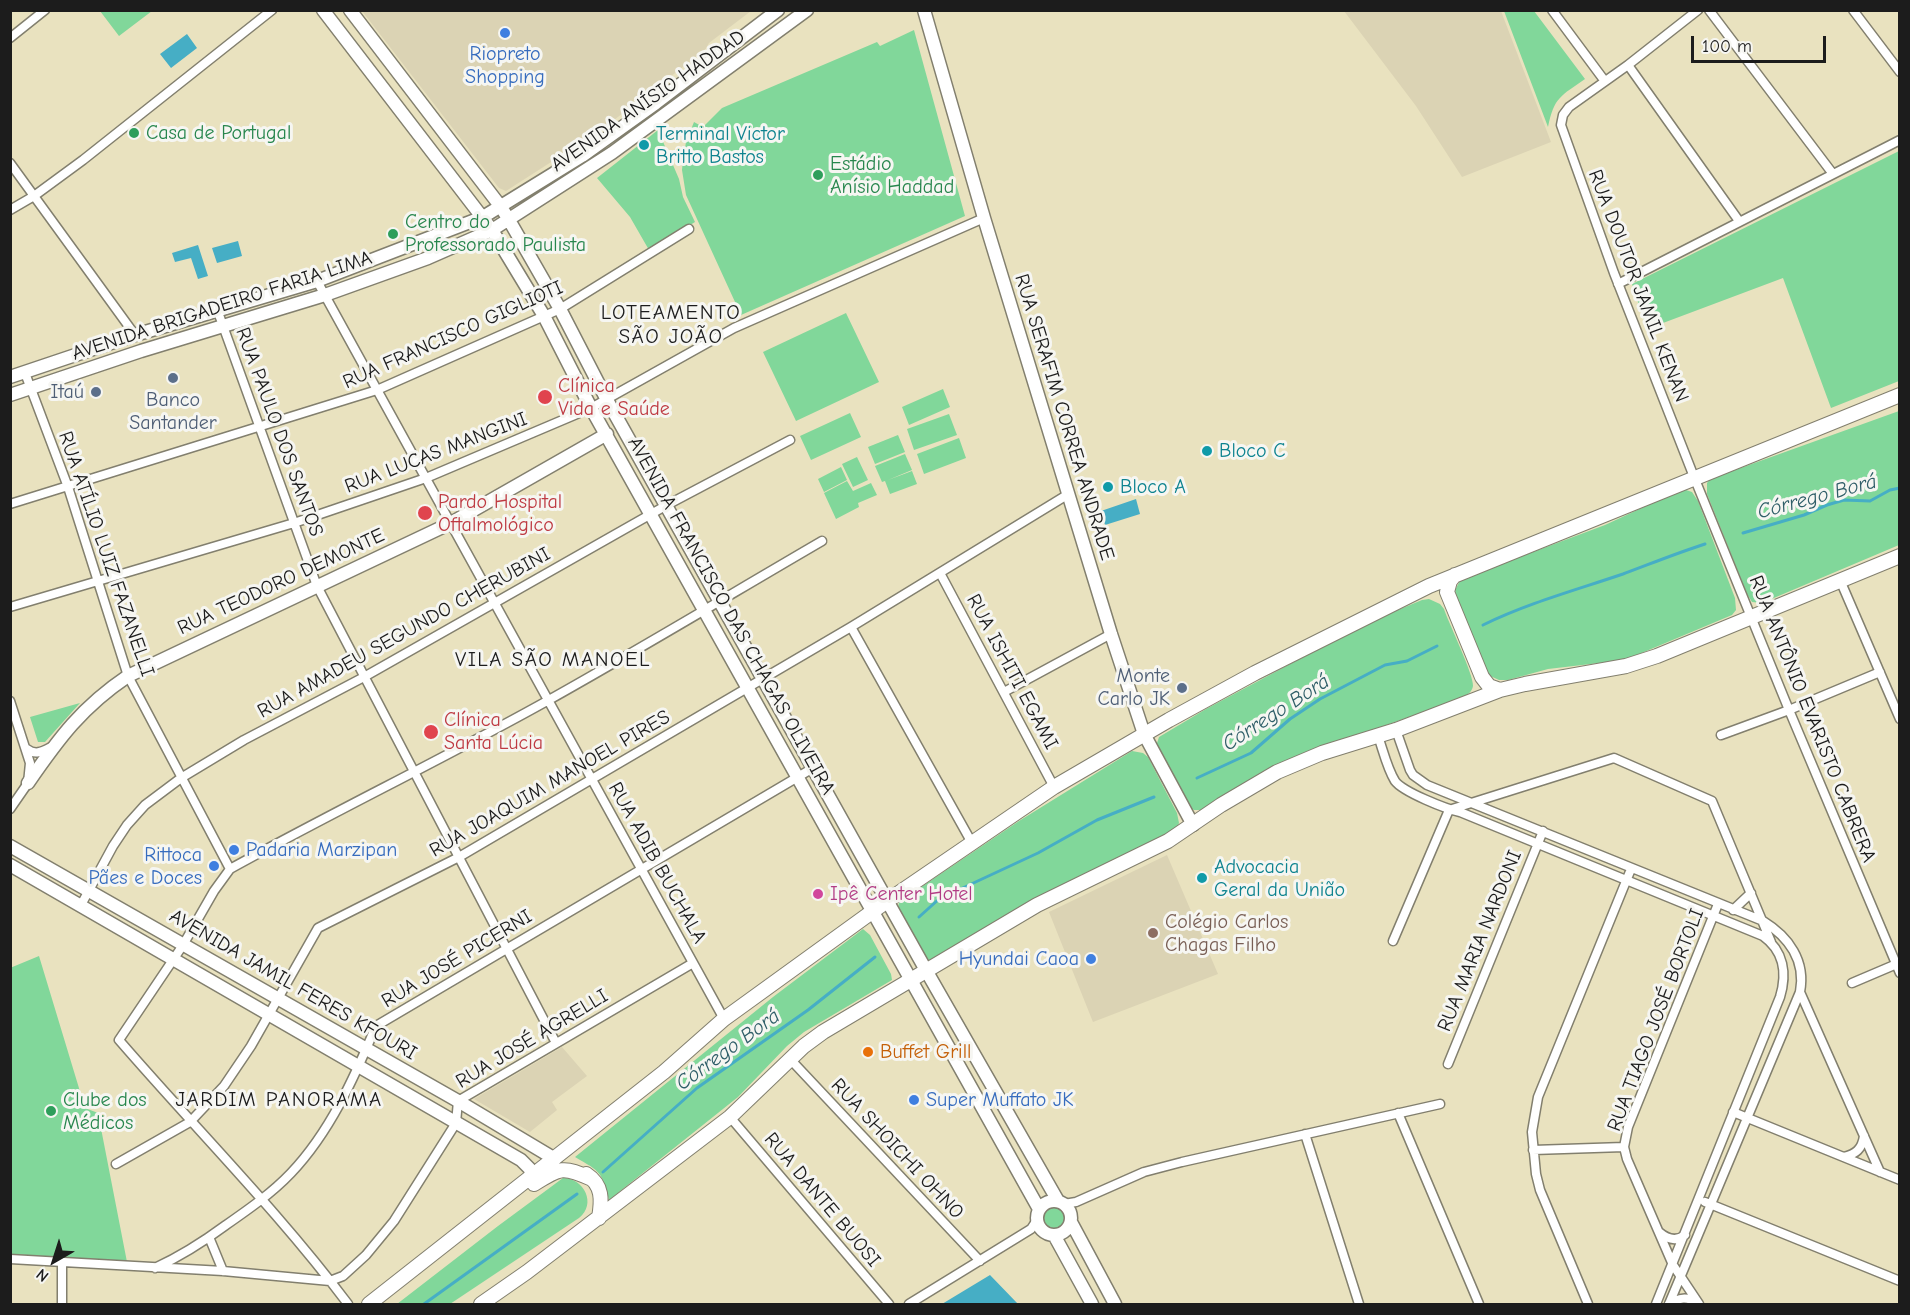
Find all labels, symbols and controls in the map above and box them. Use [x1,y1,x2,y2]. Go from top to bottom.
scale bar [1694,24,1829,62]
street label: AVENIDA ANÍSIO HADDAD [546,25,750,177]
marker: Riopreto Shopping [498,26,512,40]
text: 100 m [1702,36,1752,57]
place label: Riopreto Shopping [465,42,545,89]
place label: Casa de Portugal [146,121,291,145]
place label: Terminal Victor Britto Bastos [656,122,785,169]
marker: Casa de Portugal [127,126,141,140]
marker: Terminal Victor Britto Bastos [637,138,651,152]
place label: Estádio Anísio Haddad [830,152,954,199]
street label: RUA DOUTOR JAMIL KENAN [1583,166,1693,406]
marker: Estádio Anísio Haddad [811,168,825,182]
place label: Centro do Professorado Paulista [405,210,586,257]
marker: Centro do Professorado Paulista [386,227,400,241]
street label: AVENIDA BRIGADEIRO FARIA LIMA [69,246,375,366]
street label: RUA SERAFIM CORREA ANDRADE [1009,271,1119,563]
street label: RUA FRANCISCO GIGLIOTI [339,276,567,394]
district label: LOTEAMENTO SÃO JOÃO [601,300,741,350]
street label: RUA PAULO DOS SANTOS [230,324,328,540]
marker: Banco Santander [166,371,180,385]
place label: Clínica Vida e Saúde [558,374,670,421]
place label: Itaú [50,380,84,404]
marker: Itaú [89,385,103,399]
place label: Banco Santander [129,388,217,435]
marker: Clínica Vida e Saúde [536,388,554,406]
street label: RUA LUCAS MANGINI [341,407,531,499]
street label: RUA ATÍLIO LUIZ FAZANELLI [53,428,159,680]
street label: AVENIDA FRANCISCO DAS CHAGAS OLIVEIRA [622,433,840,799]
place label: Bloco C [1219,439,1286,463]
marker: Bloco C [1200,444,1214,458]
water label: Córrego Borá [1755,469,1879,525]
place label: Bloco A [1120,475,1186,499]
marker: Bloco A [1101,480,1115,494]
place label: Pardo Hospital Oftalmológico [438,490,562,537]
marker: Pardo Hospital Oftalmológico [416,504,434,522]
street label: RUA TEODORO DEMONTE [174,523,388,641]
street label: RUA AMADEU SEGUNDO CHERUBINI [253,542,555,724]
street label: RUA ANTÔNIO EVARISTO CABRERA [1743,572,1881,866]
street label: RUA ISHITI EGAMI [961,590,1063,754]
district label: VILA SÃO MANOEL [455,647,651,673]
place label: Monte Carlo JK [1097,664,1170,711]
water label: Córrego Borá [1218,669,1334,757]
marker: Monte Carlo JK [1175,681,1189,695]
street label: RUA JOAQUIM MANOEL PIRES [425,705,675,863]
place label: Clínica Santa Lúcia [444,708,543,755]
marker: Clínica Santa Lúcia [422,723,440,741]
street label: RUA ADIB BUCHALA [603,778,711,948]
place label: Padaria Marzipan [246,838,397,862]
place label: Rittoca Pães e Doces [88,843,202,890]
marker: Padaria Marzipan [227,843,241,857]
street label: RUA MARIA NARDONI [1433,847,1527,1035]
place label: Advocacia Geral da União [1214,855,1345,902]
marker: Rittoca Pães e Doces [207,859,221,873]
marker: Advocacia Geral da União [1195,871,1209,885]
place label: Ipê Center Hotel [830,882,973,906]
marker: Ipê Center Hotel [811,887,825,901]
street label: AVENIDA JAMIL FERES KFOURI [165,904,421,1066]
street label: RUA JOSÉ PICERNI [377,905,537,1013]
street label: RUA TIAGO JOSÉ BORTOLI [1602,905,1710,1135]
place label: Colégio Carlos Chagas Filho [1165,910,1288,957]
marker: Colégio Carlos Chagas Filho [1146,926,1160,940]
place label: Hyundai Caoa [959,947,1079,971]
marker: Hyundai Caoa [1084,952,1098,966]
street label: RUA JOSÉ AGRELLI [452,984,612,1094]
water label: Córrego Borá [671,1004,785,1096]
place label: Buffet Grill [880,1040,971,1064]
marker: Buffet Grill [861,1045,875,1059]
street label: RUA SHOICHI OHNO [826,1074,968,1224]
district label: JARDIM PANORAMA [175,1087,383,1113]
place label: Clube dos Médicos [63,1088,147,1135]
place label: Super Muffato JK [926,1088,1073,1112]
marker: Super Muffato JK [907,1093,921,1107]
marker: Clube dos Médicos [44,1104,58,1118]
street label: RUA DANTE BUOSI [759,1128,885,1272]
north arrow [24,1231,84,1291]
text: N [33,1265,52,1285]

